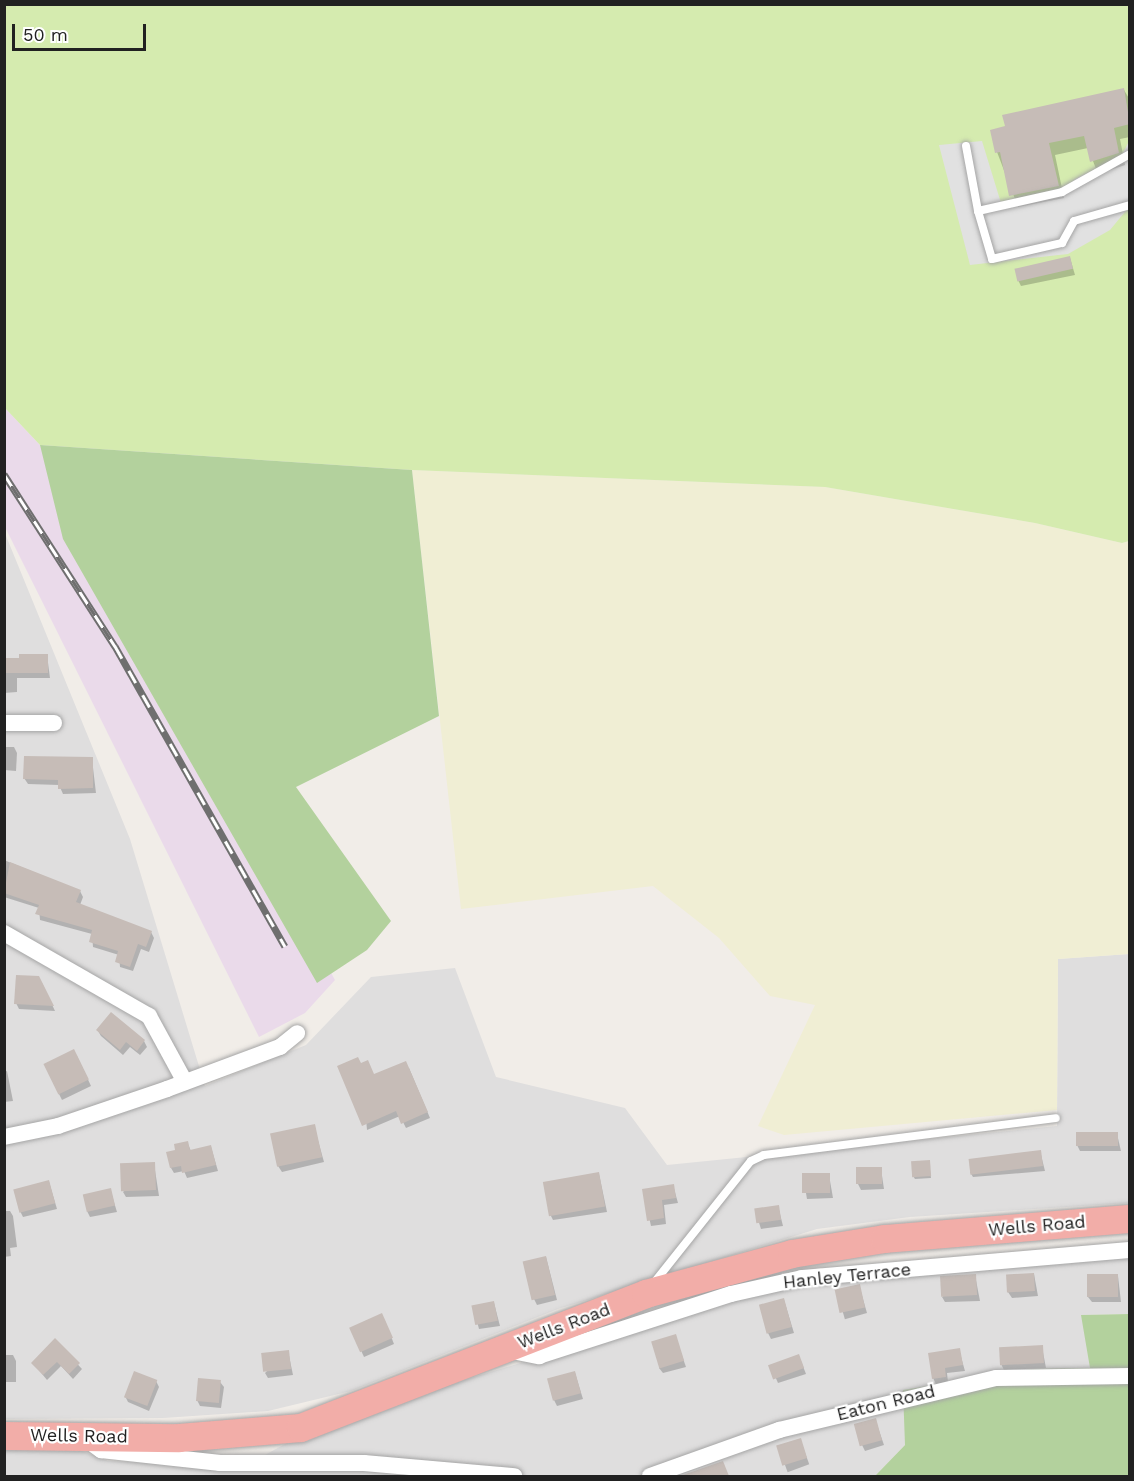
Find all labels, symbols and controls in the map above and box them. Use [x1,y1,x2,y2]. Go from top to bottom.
scale bar [15,12,148,50]
text: 50 m [23,24,68,45]
street label: Wells Road [987,1211,1087,1241]
street label: Hanley Terrace [781,1258,913,1294]
street label: Wells Road [515,1298,613,1354]
street label: Eaton Road [834,1380,938,1426]
street label: Wells Road [30,1424,128,1448]

